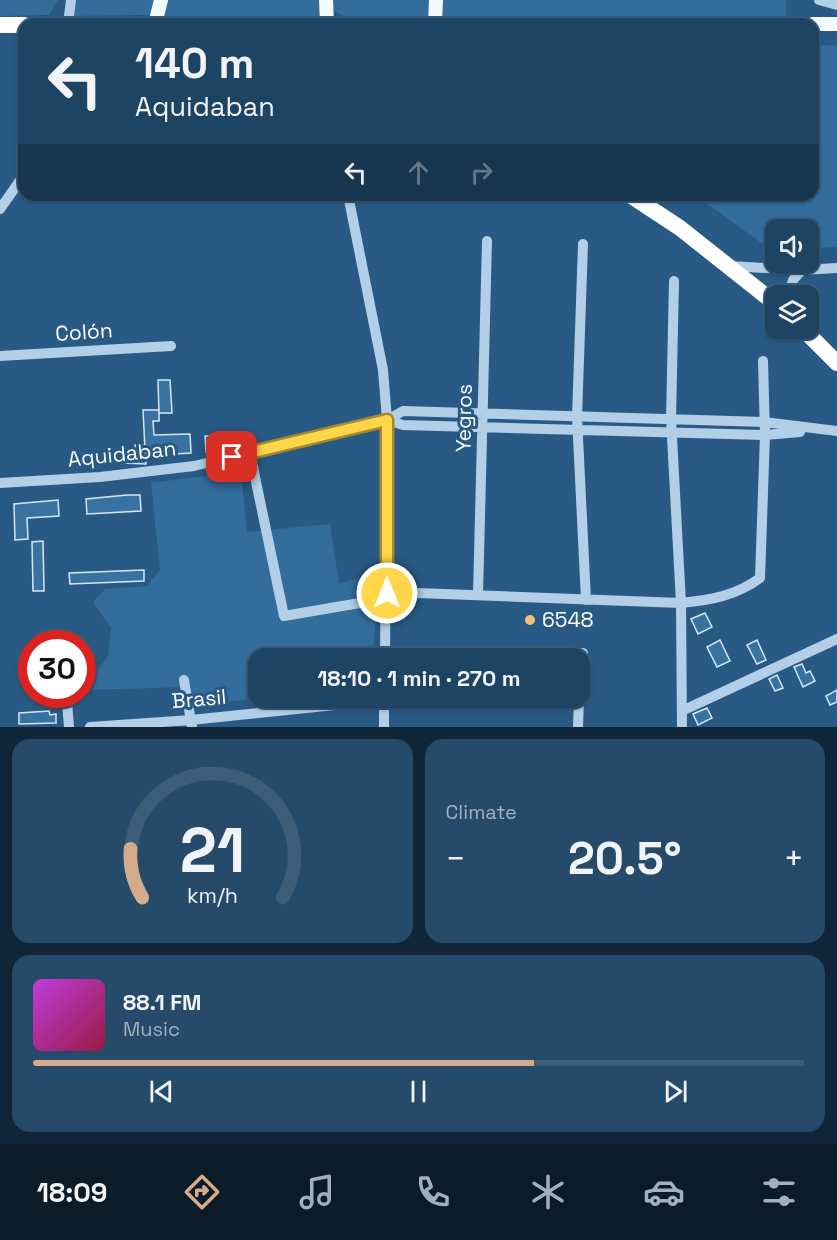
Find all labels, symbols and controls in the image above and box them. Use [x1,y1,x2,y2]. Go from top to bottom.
text: 140 m [135,37,254,90]
icon: left [36,42,114,120]
text: Aquidaban [135,89,275,124]
icon: left [339,156,372,189]
icon: ahead [402,156,435,189]
icon: right [465,156,498,189]
map controls [765,219,819,339]
button: sound [765,219,819,273]
button: layers [765,285,819,339]
street label: Colón [54,316,114,347]
street label: Yegros [449,384,478,452]
pin [206,431,257,482]
street label: Aquidaban [66,434,177,473]
icon: arrive [215,440,248,473]
position arrow [355,561,419,625]
place label: 6548 [542,606,594,633]
marker: 6548 [523,613,537,627]
speed limit sign: 30 [18,630,96,708]
text: 18:10 · 1 min · 270 m [317,664,521,692]
street label: Brasil [170,683,227,714]
text: Climate [446,799,517,825]
text: 21 [180,811,245,890]
text: 20.5° [568,830,682,887]
text: − [446,838,466,880]
text: + [784,838,804,880]
text: km/h [187,882,238,909]
text: 88.1 FM [123,988,202,1016]
text: Music [123,1016,180,1042]
icon: previous [145,1075,178,1108]
icon: pause [402,1075,435,1108]
icon: next [659,1075,692,1108]
icon: directions [181,1171,223,1213]
icon: music [296,1171,338,1213]
icon: phone [412,1171,454,1213]
icon: climate [527,1171,569,1213]
icon: car [643,1171,685,1213]
icon: filters [758,1171,800,1213]
text: 18:09 [37,1175,107,1210]

